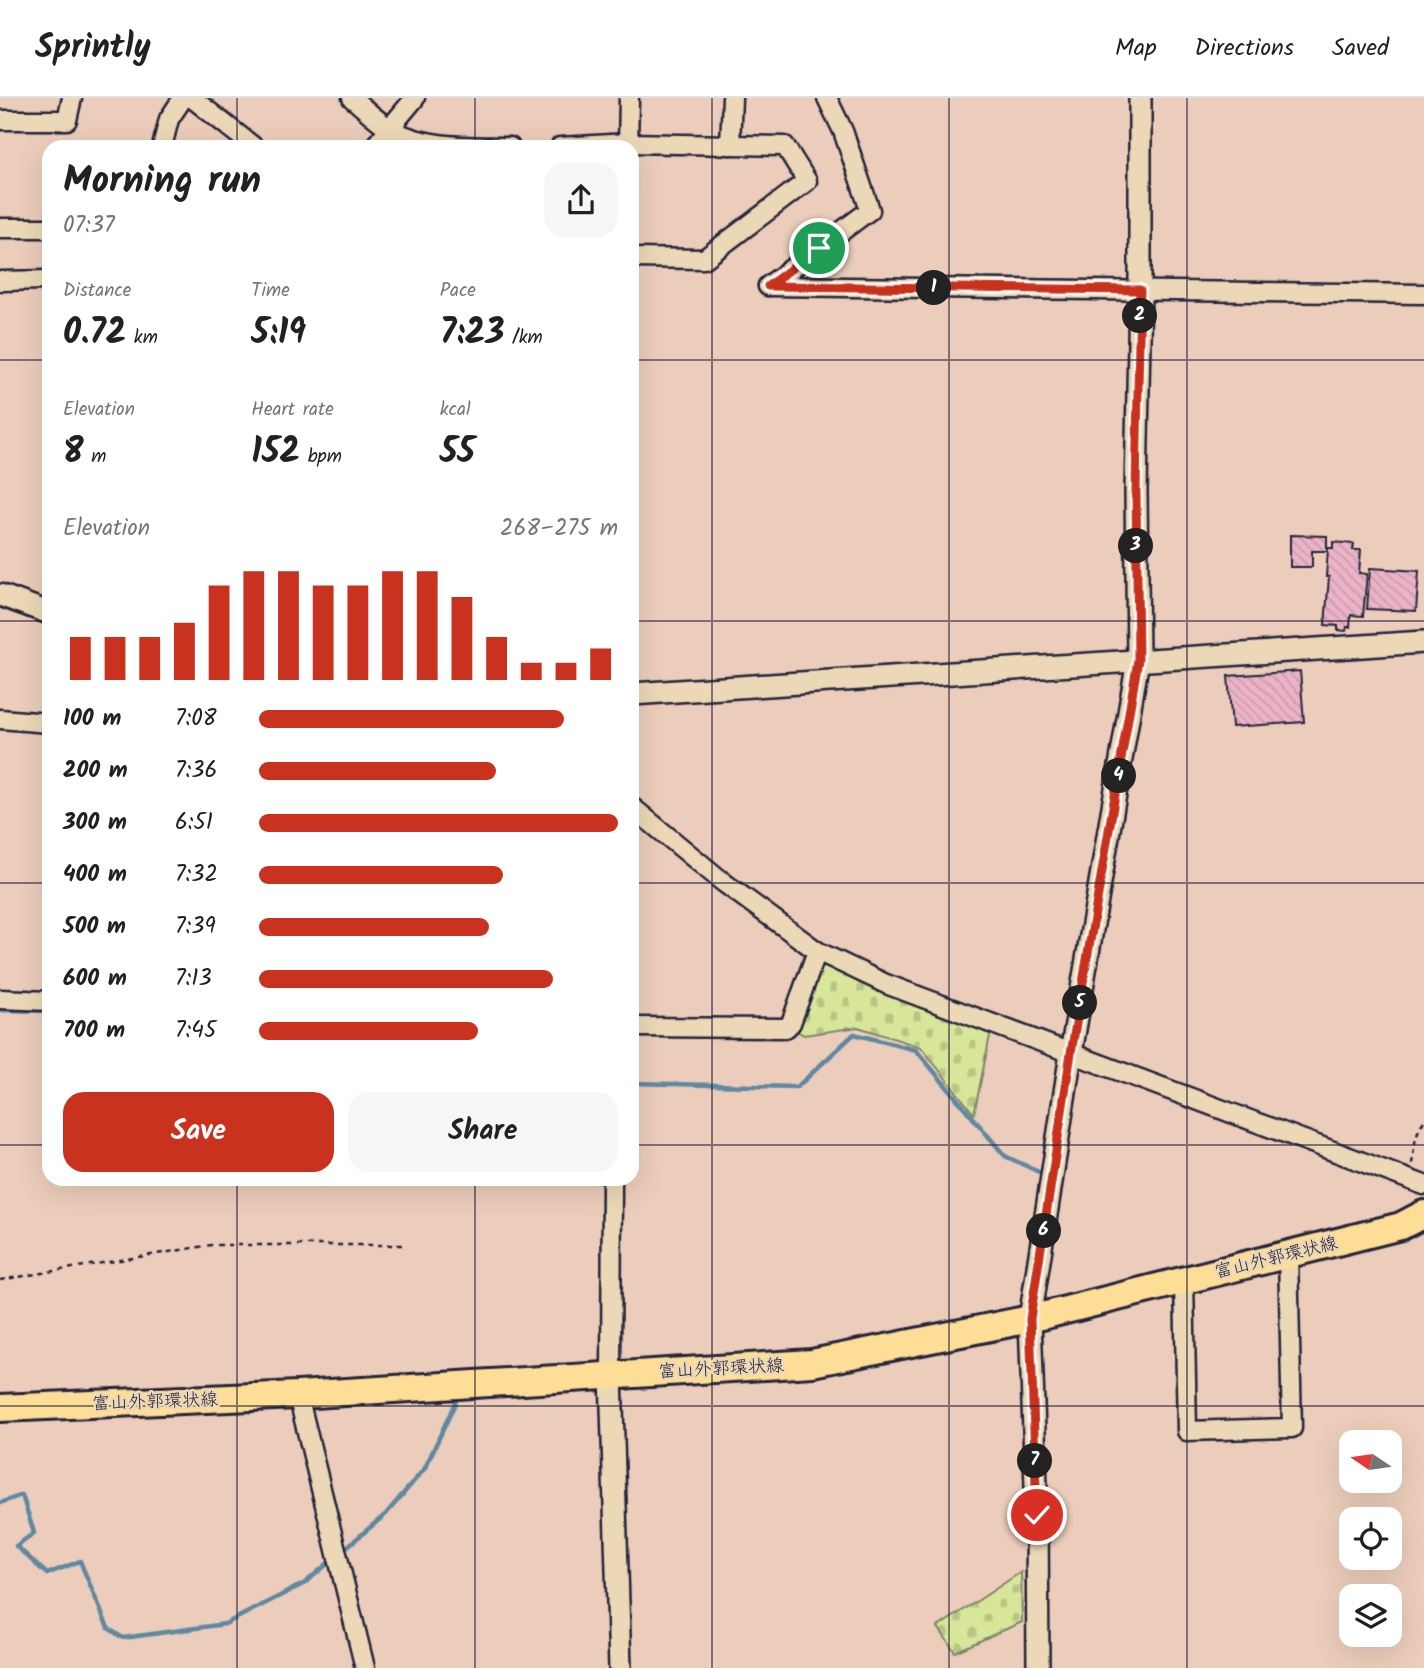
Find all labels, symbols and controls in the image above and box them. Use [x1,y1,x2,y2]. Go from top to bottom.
text: Sprintly [35,22,151,75]
text: Map [1115,29,1157,68]
text: Directions [1195,29,1294,68]
text: Saved [1332,29,1389,68]
text: Morning run [63,152,261,212]
button: share [544,163,618,237]
text: 07:37 [63,208,115,244]
pin [789,218,849,278]
icon: arrive [800,229,838,267]
pin: 1 [916,270,951,306]
text: 1 [931,272,936,302]
text: Distance [63,276,131,306]
text: Time [251,276,290,306]
text: Pace [440,276,476,306]
pin: 2 [1122,298,1158,333]
text: 2 [1134,300,1145,330]
text: 0.72 [63,306,126,362]
text: 5:19 [251,306,306,362]
text: 7:23 [440,306,504,362]
text: km [126,323,158,353]
text: /km [504,323,543,353]
text: Elevation [63,395,135,425]
text: Heart rate [251,395,334,425]
text: kcal [440,395,471,425]
text: 8 [63,425,84,481]
text: 152 [251,425,300,481]
text: 55 [440,425,475,481]
text: m [84,442,106,472]
text: bpm [300,442,342,472]
text: Elevation [63,511,150,547]
text: 268–275 m [500,511,618,547]
pin: 3 [1118,528,1154,564]
text: 3 [1130,530,1141,560]
text: 100 m [63,701,121,737]
text: 7:08 [175,701,217,737]
text: 200 m [63,753,128,789]
text: 7:36 [175,753,217,789]
pin: 4 [1102,758,1136,794]
text: 4 [1113,760,1124,790]
text: 300 m [63,805,127,841]
text: 6:51 [175,805,213,841]
text: 400 m [63,857,127,893]
text: 7:32 [175,857,218,893]
text: 500 m [63,909,126,945]
text: 7:39 [175,909,216,945]
text: 600 m [63,961,127,997]
text: 7:13 [175,961,212,997]
pin: 5 [1062,986,1098,1020]
text: 5 [1075,987,1084,1017]
text: 700 m [63,1013,125,1049]
text: 7:45 [175,1013,216,1049]
button: Save [63,1092,334,1172]
button: Share [348,1092,618,1172]
pin: 6 [1026,1214,1062,1248]
text: 6 [1038,1215,1049,1245]
street label: 富山外郭環状線 [1212,1229,1341,1288]
street label: 富山外郭環状線 [657,1352,785,1387]
street label: 富山外郭環状線 [92,1386,219,1419]
north arrow [1339,1430,1402,1493]
map controls [1339,1430,1402,1647]
pin: 7 [1018,1444,1052,1478]
text: 7 [1030,1445,1039,1475]
pin [1007,1485,1067,1545]
icon: check [1018,1496,1056,1534]
button: locate [1339,1507,1402,1570]
button: layers [1339,1584,1402,1647]

